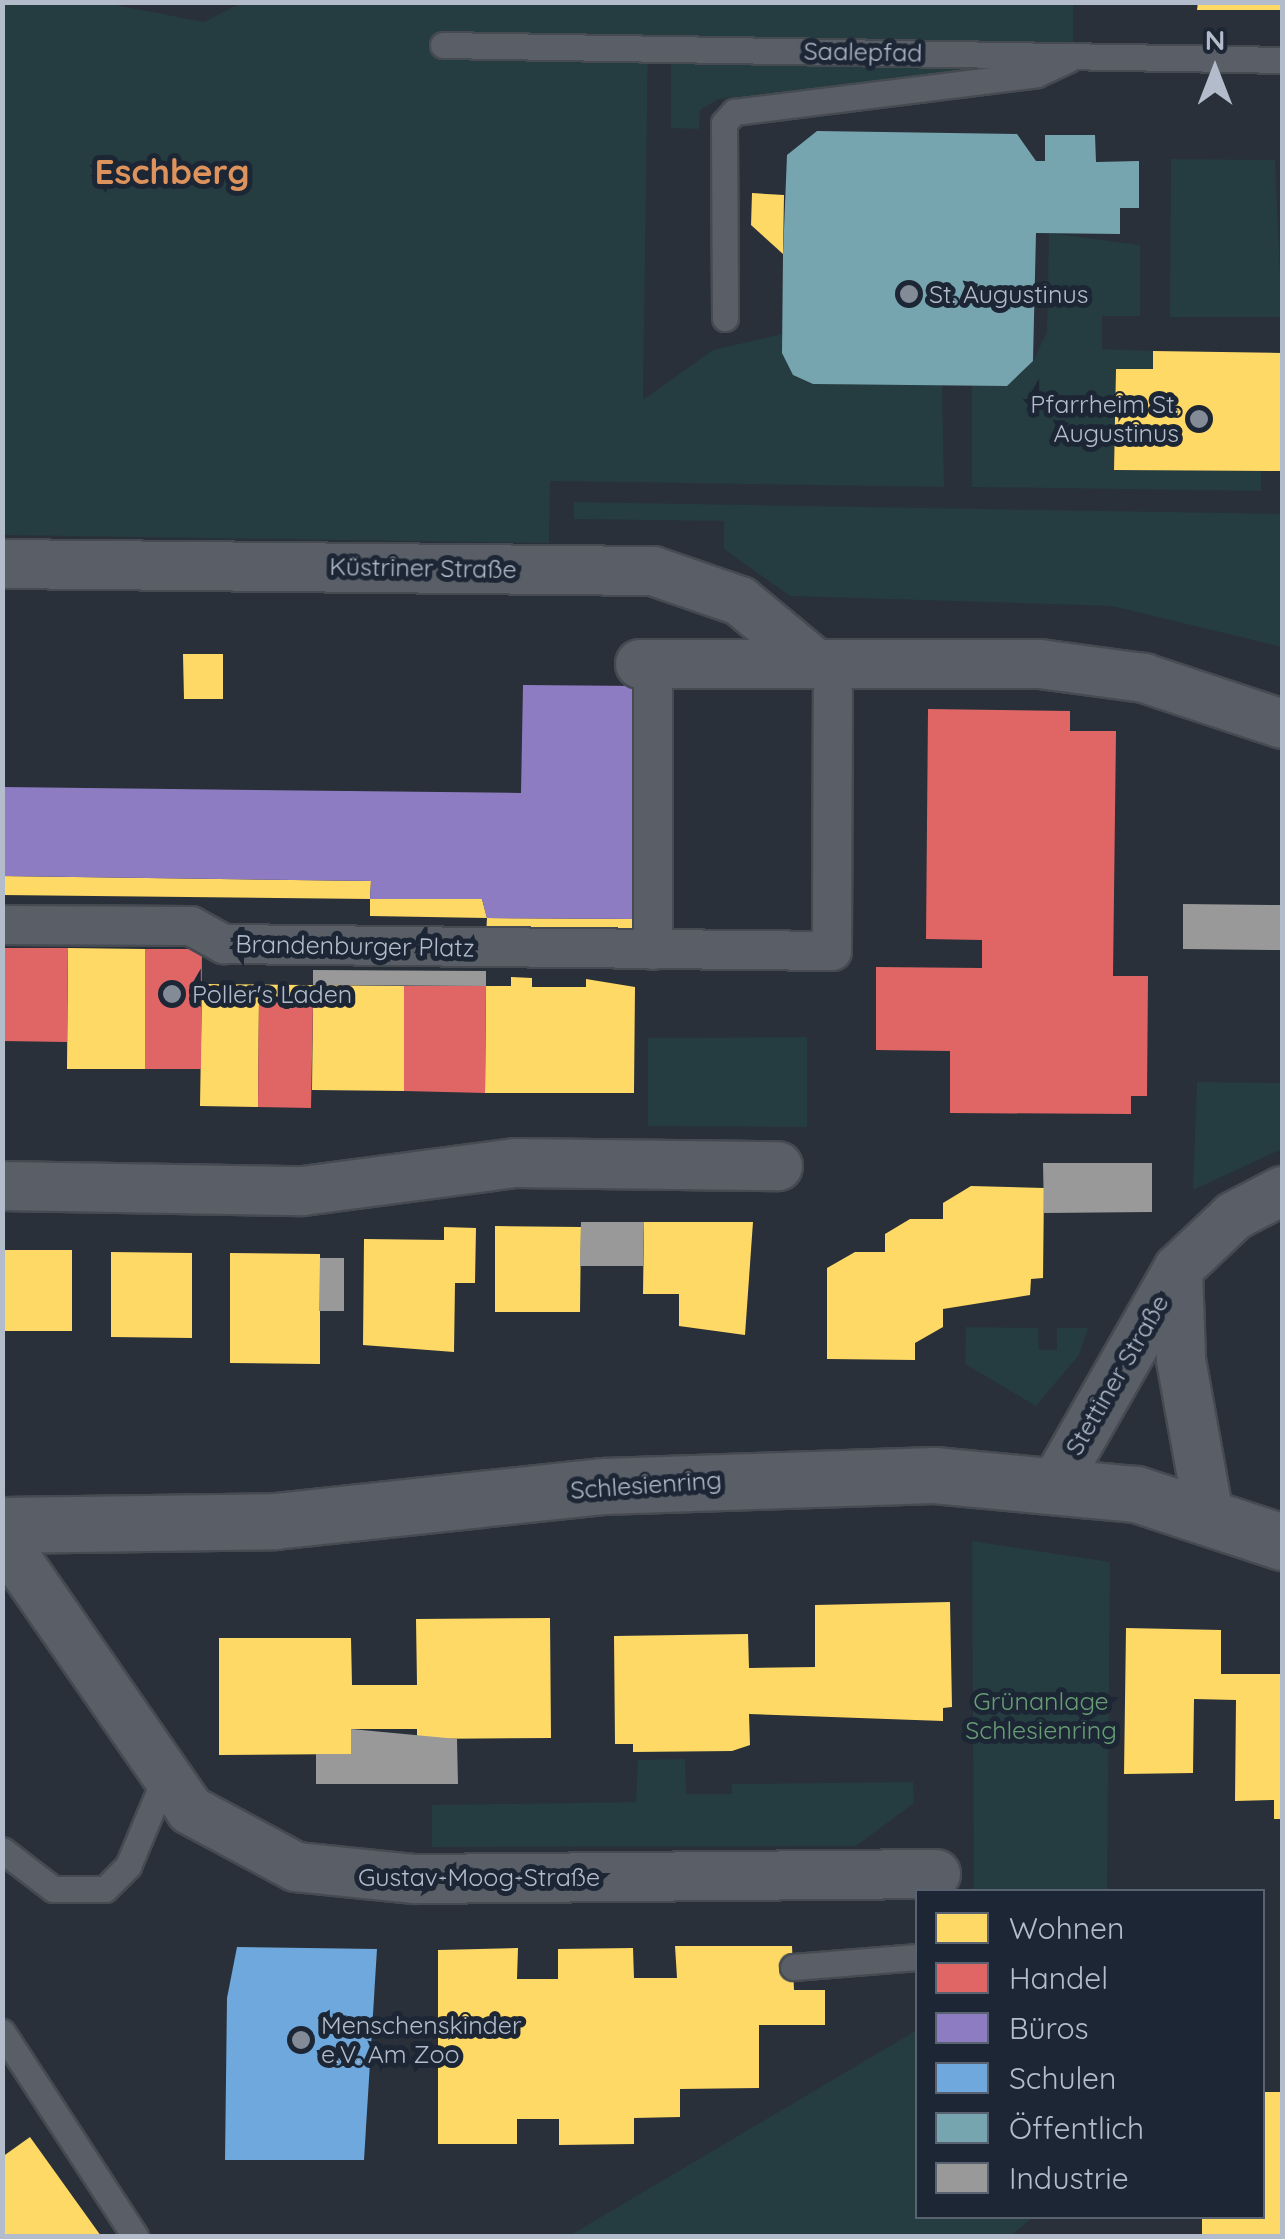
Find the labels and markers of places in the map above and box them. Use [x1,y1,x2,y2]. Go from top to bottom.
place label: St. Augustinus [929,279,1088,309]
marker: St. Augustinus [898,283,920,305]
place label: Pfarrheim St. Augustinus [1030,390,1179,449]
marker: Pfarrheim St. Augustinus [1188,408,1210,430]
place label: Poller's Laden [192,979,352,1009]
marker: Poller's Laden [161,983,183,1005]
place label: Menschenskinder e.V. Am Zoo [321,2011,521,2070]
marker: Menschenskinder e.V. Am Zoo [290,2029,312,2051]

